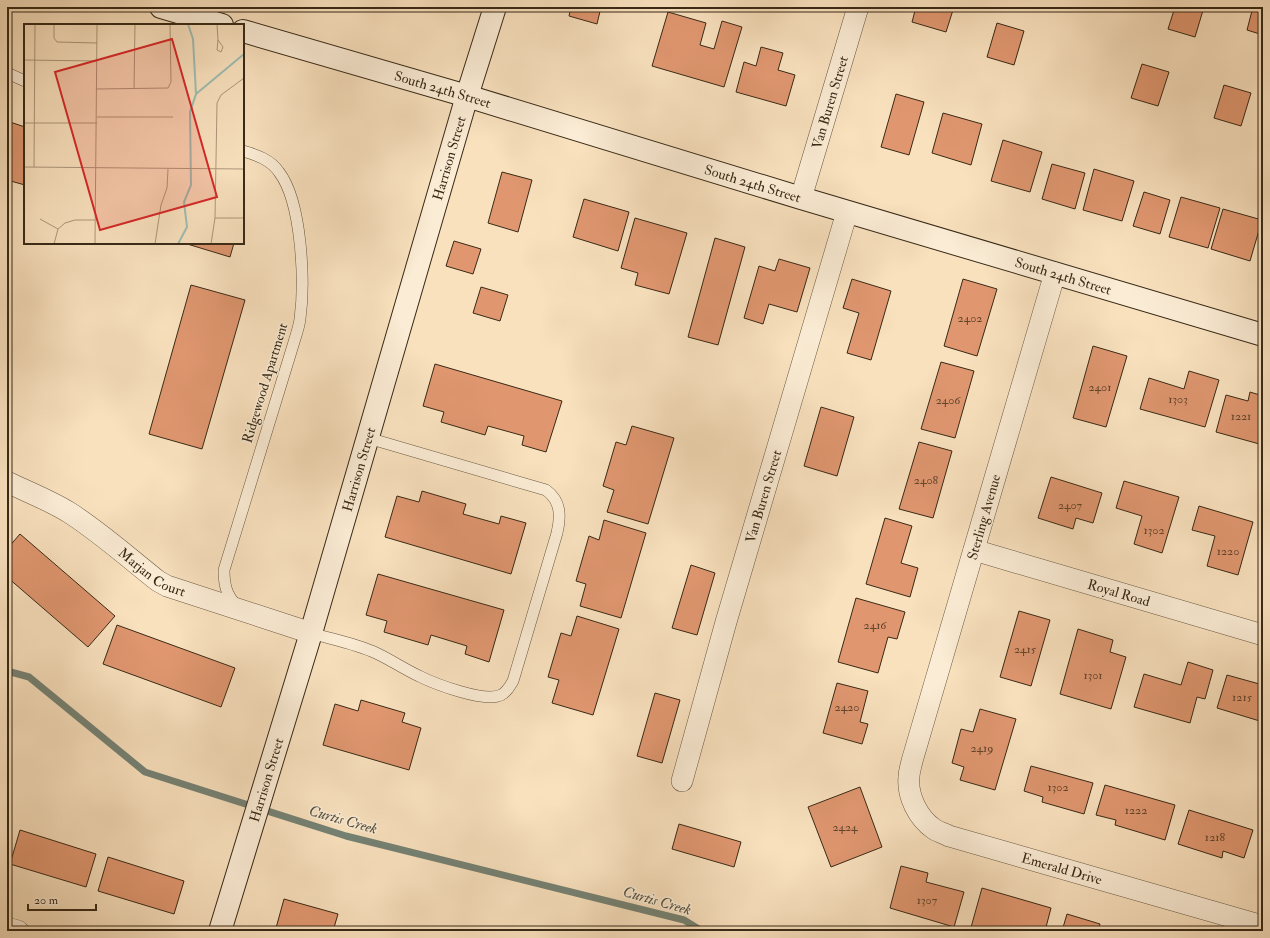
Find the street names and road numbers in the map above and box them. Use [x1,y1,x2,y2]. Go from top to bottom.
street label: Van Buren Street [808,53,852,151]
street label: South 24th Street [392,67,494,111]
street label: Harrison Street [429,114,469,202]
street label: South 24th Street [702,161,803,206]
street label: South 24th Street [1013,253,1114,298]
street label: Ridgewood Apartment [239,320,292,446]
street label: Harrison Street [338,425,379,513]
street label: Van Buren Street [741,447,785,545]
street label: Sterling Avenue [964,472,1004,562]
street label: Marjan Court [115,544,188,600]
street label: Royal Road [1086,575,1152,610]
street label: Harrison Street [245,735,287,824]
street label: Emerald Drive [1020,849,1104,888]

